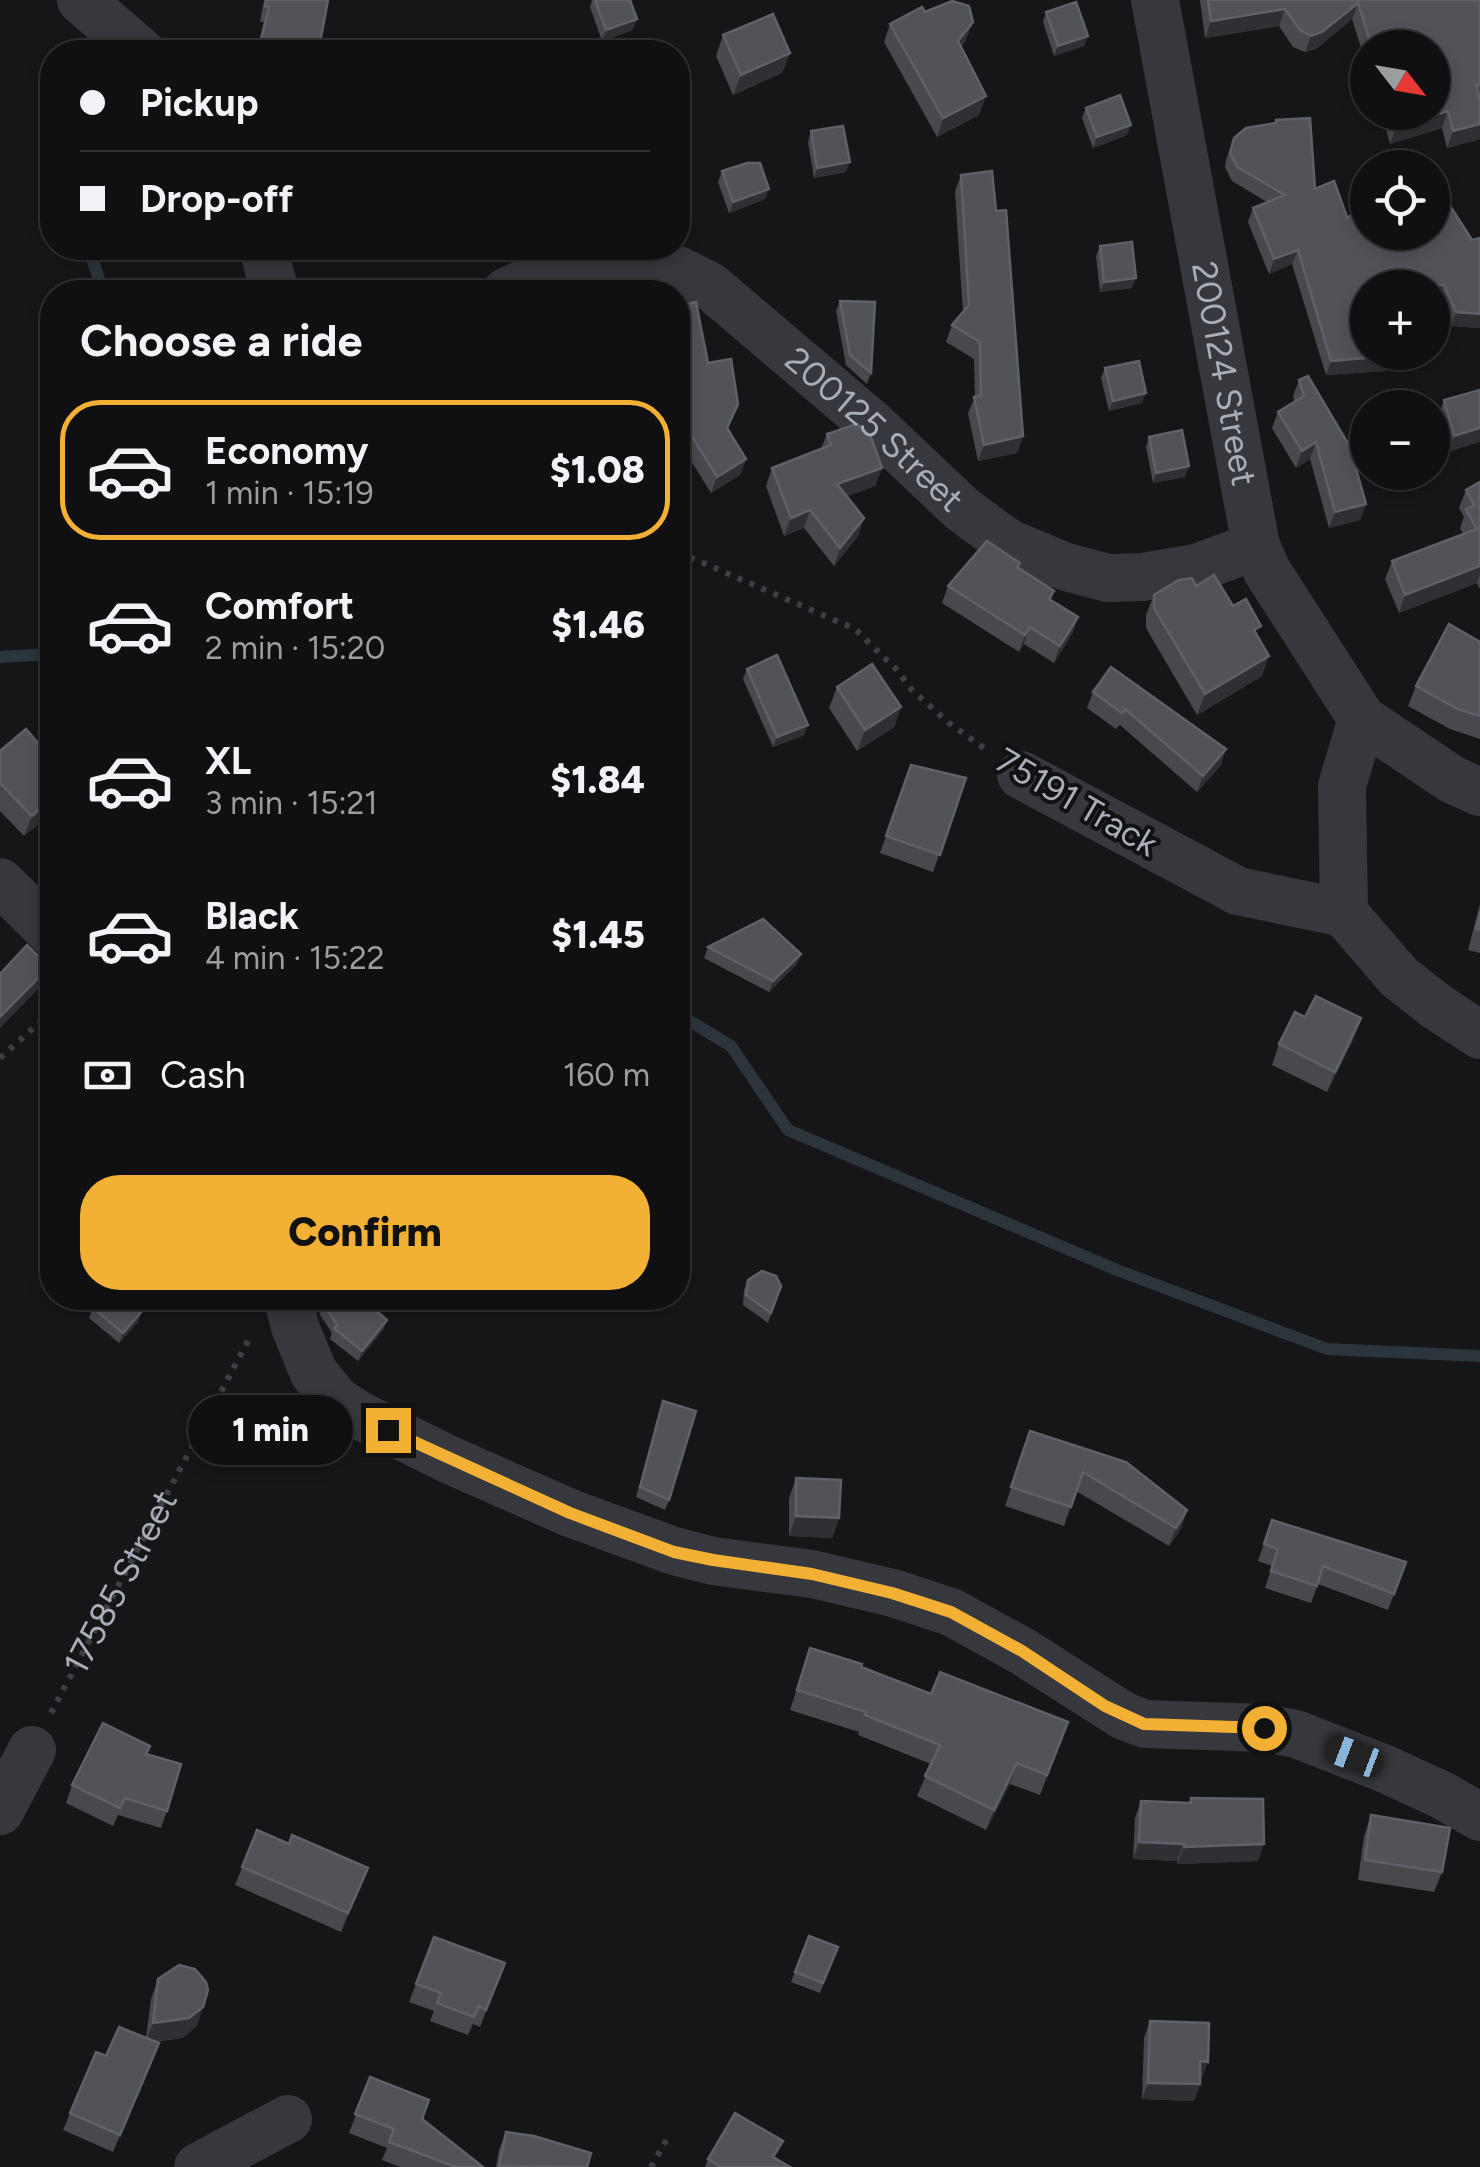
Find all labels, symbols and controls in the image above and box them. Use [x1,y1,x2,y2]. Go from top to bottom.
north arrow [1350,30,1450,130]
map controls [1350,30,1450,490]
text: Pickup [140,80,258,126]
button: locate [1350,150,1450,250]
text: Drop-off [140,176,293,222]
street label: 200124 Street [1183,258,1265,489]
button: + [1350,270,1450,370]
text: Choose a ride [80,313,362,367]
street label: 200125 Street [777,338,972,520]
button: − [1350,390,1450,490]
icon: car [85,425,175,515]
text: Economy [205,428,368,474]
text: $1.08 [550,447,645,493]
text: 1 min · 15:19 [205,474,374,512]
icon: car [85,580,175,670]
text: Comfort [205,583,354,629]
text: $1.46 [551,602,645,648]
text: 2 min · 15:20 [205,629,385,667]
icon: car [85,735,175,825]
text: XL [205,738,251,784]
street label: 75191 Track [989,739,1165,865]
text: $1.84 [550,757,645,803]
text: 3 min · 15:21 [205,784,378,822]
icon: car [85,890,175,980]
text: Black [205,893,299,939]
text: $1.45 [551,912,645,958]
text: 4 min · 15:22 [205,939,385,977]
icon: cash [80,1048,135,1103]
text: Cash [160,1052,246,1098]
text: 160 m [563,1056,650,1094]
button: Confirm [80,1175,650,1290]
callout: 1 min [188,1395,353,1465]
route end [366,1408,411,1453]
text: 1 min [232,1411,309,1449]
street label: 17585 Street [54,1483,186,1681]
route start [1242,1706,1287,1751]
car [1321,1731,1387,1781]

